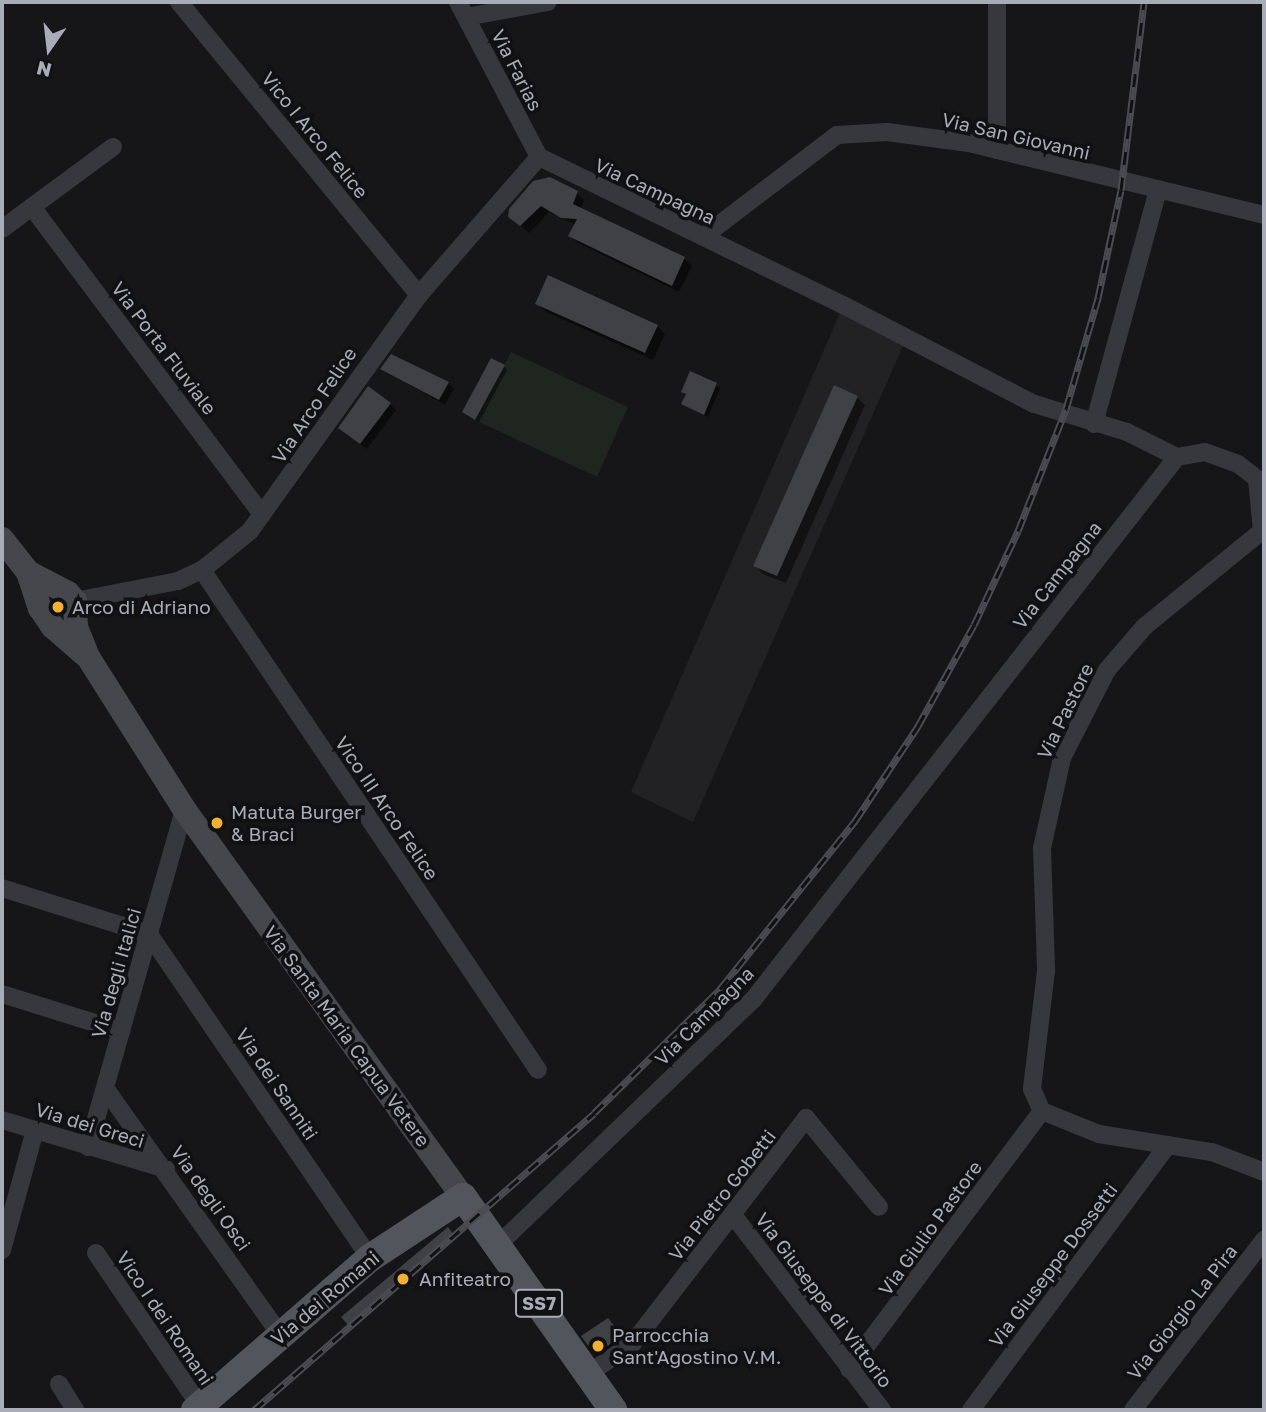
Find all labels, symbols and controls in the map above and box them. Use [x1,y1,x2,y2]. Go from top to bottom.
north arrow [14,14,84,84]
street label: Via Farias [487,25,547,115]
text: N [34,57,54,83]
street label: Vico I Arco Felice [257,67,373,203]
street label: Via San Giovanni [940,108,1092,164]
street label: Via Campagna [591,153,719,229]
street label: Via Porta Fluviale [107,277,221,419]
street label: Via Arco Felice [267,343,361,467]
street label: Via Campagna [1008,517,1106,633]
place label: Arco di Adriano [72,596,211,618]
marker: Arco di Adriano [50,599,66,615]
street label: Via Pastore [1032,659,1098,763]
street label: Vico III Arco Felice [331,732,443,884]
place label: Matuta Burger & Braci [231,801,362,845]
marker: Matuta Burger & Braci [209,815,225,831]
street label: Via degli Italici [86,905,146,1041]
street label: Via Santa Maria Capua Vetere [259,921,435,1151]
street label: Via Campagna [650,962,758,1070]
street label: Via dei Sanniti [231,1024,323,1144]
street label: Via dei Greci [33,1098,147,1152]
street label: Via Pietro Gobetti [664,1125,780,1265]
street label: Via degli Osci [166,1141,256,1255]
street label: Via Giulio Pastore [873,1156,987,1300]
street label: Via Giuseppe Dossetti [984,1178,1122,1352]
street label: Via Giuseppe di Vittorio [751,1208,897,1392]
street label: Via Giorgio La Pira [1122,1240,1242,1384]
street label: Via dei Romani [266,1246,384,1350]
street label: Vico I dei Romani [112,1247,218,1389]
place label: Anfiteatro [419,1268,511,1290]
marker: Anfiteatro [393,1269,413,1289]
road number: SS7 [514,1288,564,1318]
place label: Parrocchia Sant'Agostino V.M. [612,1324,781,1368]
marker: Parrocchia Sant'Agostino V.M. [590,1338,606,1354]

